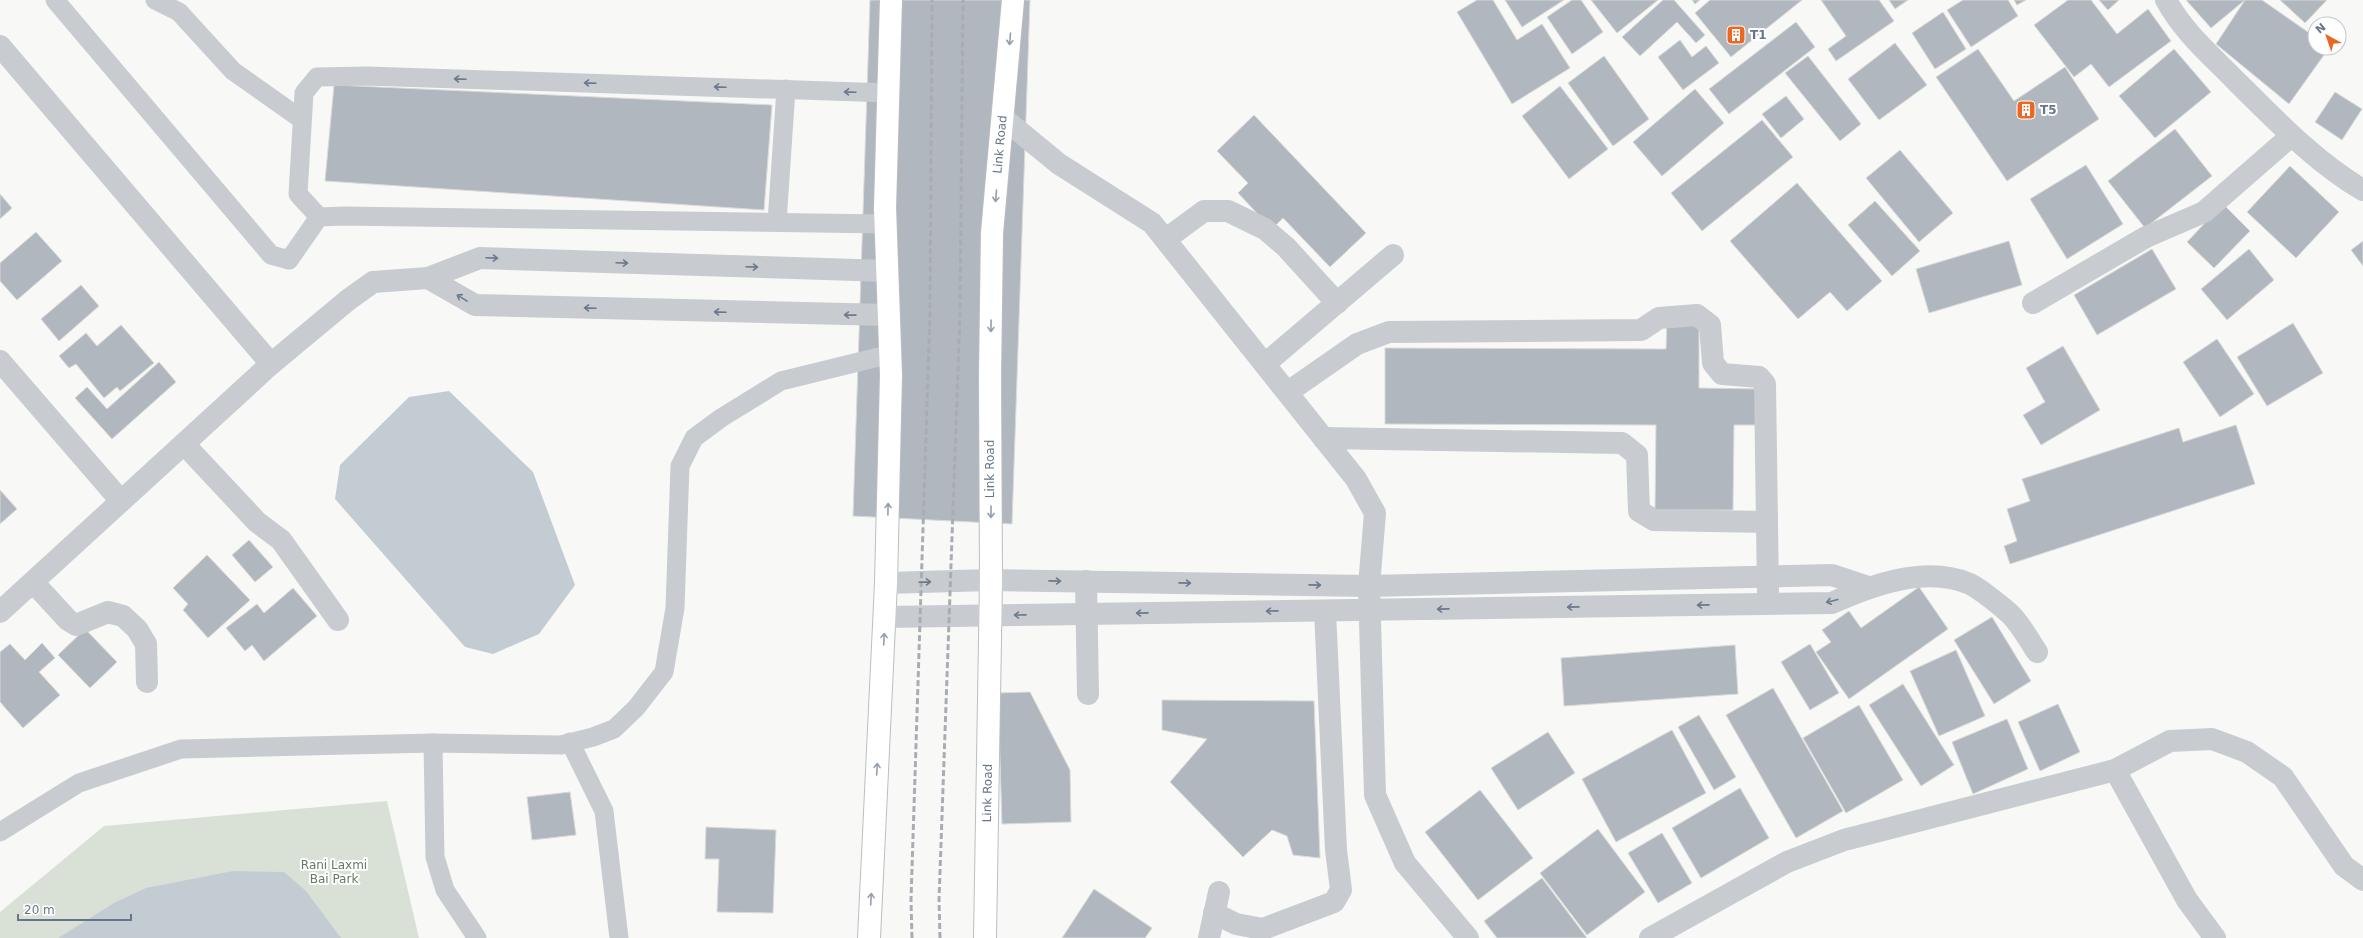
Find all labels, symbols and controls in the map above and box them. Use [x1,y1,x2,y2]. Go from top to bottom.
north arrow [2307,16,2347,56]
text: N [2313,21,2329,37]
building icon: T1 [1725,24,1747,46]
place label: T1 [1750,28,1767,42]
one-way arrow [1006,32,1014,45]
one-way arrow [454,75,467,82]
one-way arrow [584,79,597,87]
one-way arrow [714,83,727,91]
one-way arrow [844,88,857,95]
building icon: T5 [2015,99,2037,121]
place label: T5 [2040,103,2057,117]
street label: Link Road [990,115,1010,174]
one-way arrow [992,189,999,202]
one-way arrow [485,254,498,262]
one-way arrow [615,259,628,266]
one-way arrow [745,263,758,271]
one-way arrow [456,293,468,301]
one-way arrow [584,304,597,312]
one-way arrow [714,308,727,316]
one-way arrow [844,311,857,319]
one-way arrow [987,319,994,332]
street label: Link Road [983,440,997,498]
one-way arrow [884,503,892,516]
one-way arrow [987,505,995,518]
one-way arrow [1048,577,1061,585]
one-way arrow [918,578,931,586]
one-way arrow [1178,579,1191,587]
one-way arrow [1308,581,1321,589]
one-way arrow [1826,598,1839,606]
one-way arrow [1697,601,1710,609]
one-way arrow [1567,603,1580,610]
one-way arrow [1437,605,1450,613]
one-way arrow [1266,607,1279,615]
one-way arrow [1136,609,1149,617]
one-way arrow [1014,611,1027,619]
one-way arrow [880,633,887,646]
one-way arrow [873,763,881,776]
street label: Link Road [980,764,995,822]
park label: Rani Laxmi Bai Park [301,858,367,886]
one-way arrow [867,893,874,906]
scale bar [18,896,131,922]
text: 20 m [24,903,55,917]

